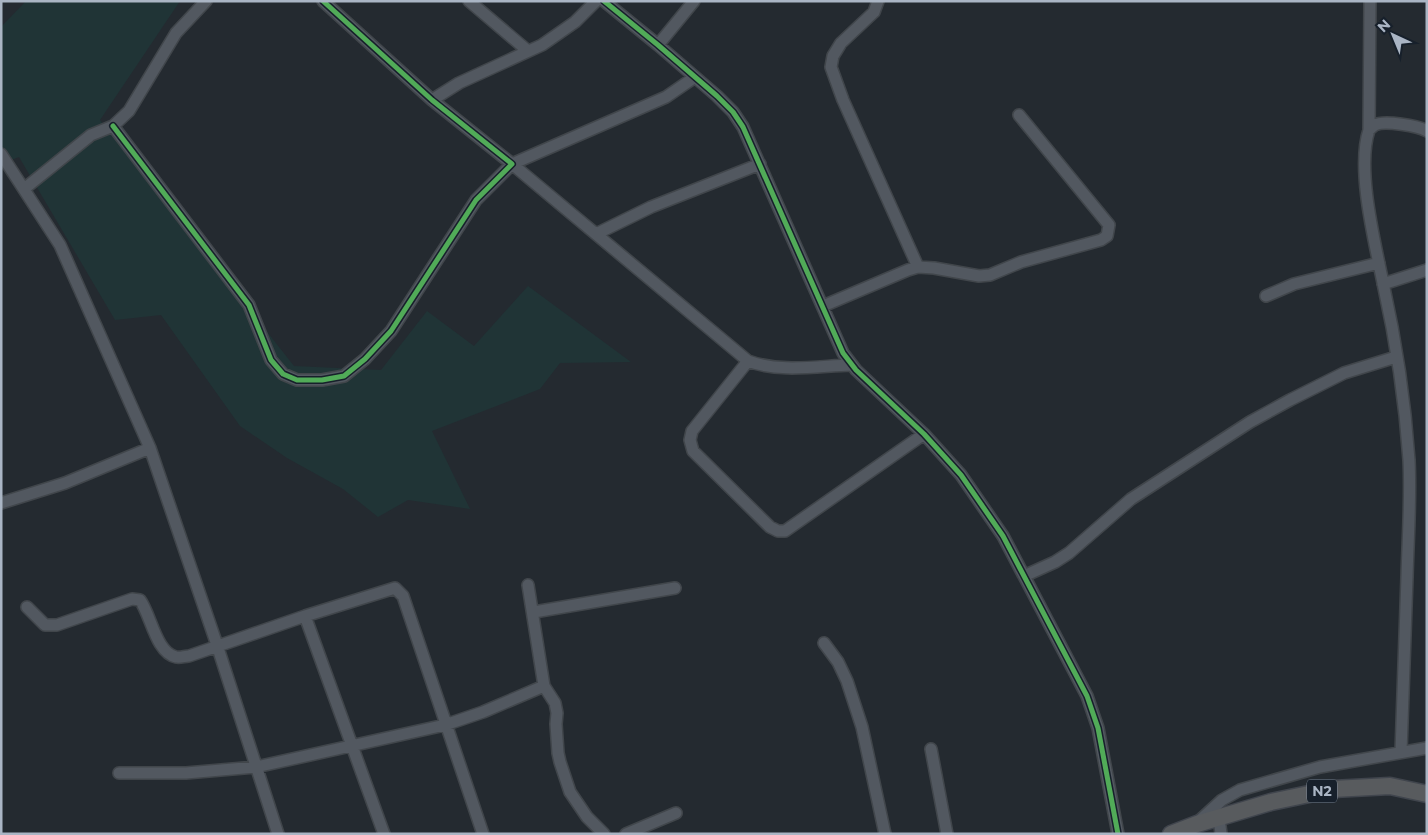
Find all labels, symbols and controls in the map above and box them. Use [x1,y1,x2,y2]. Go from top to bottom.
north arrow [1368,10,1418,60]
text: N [1374,15,1394,36]
road number: N2 [1307,779,1337,802]

